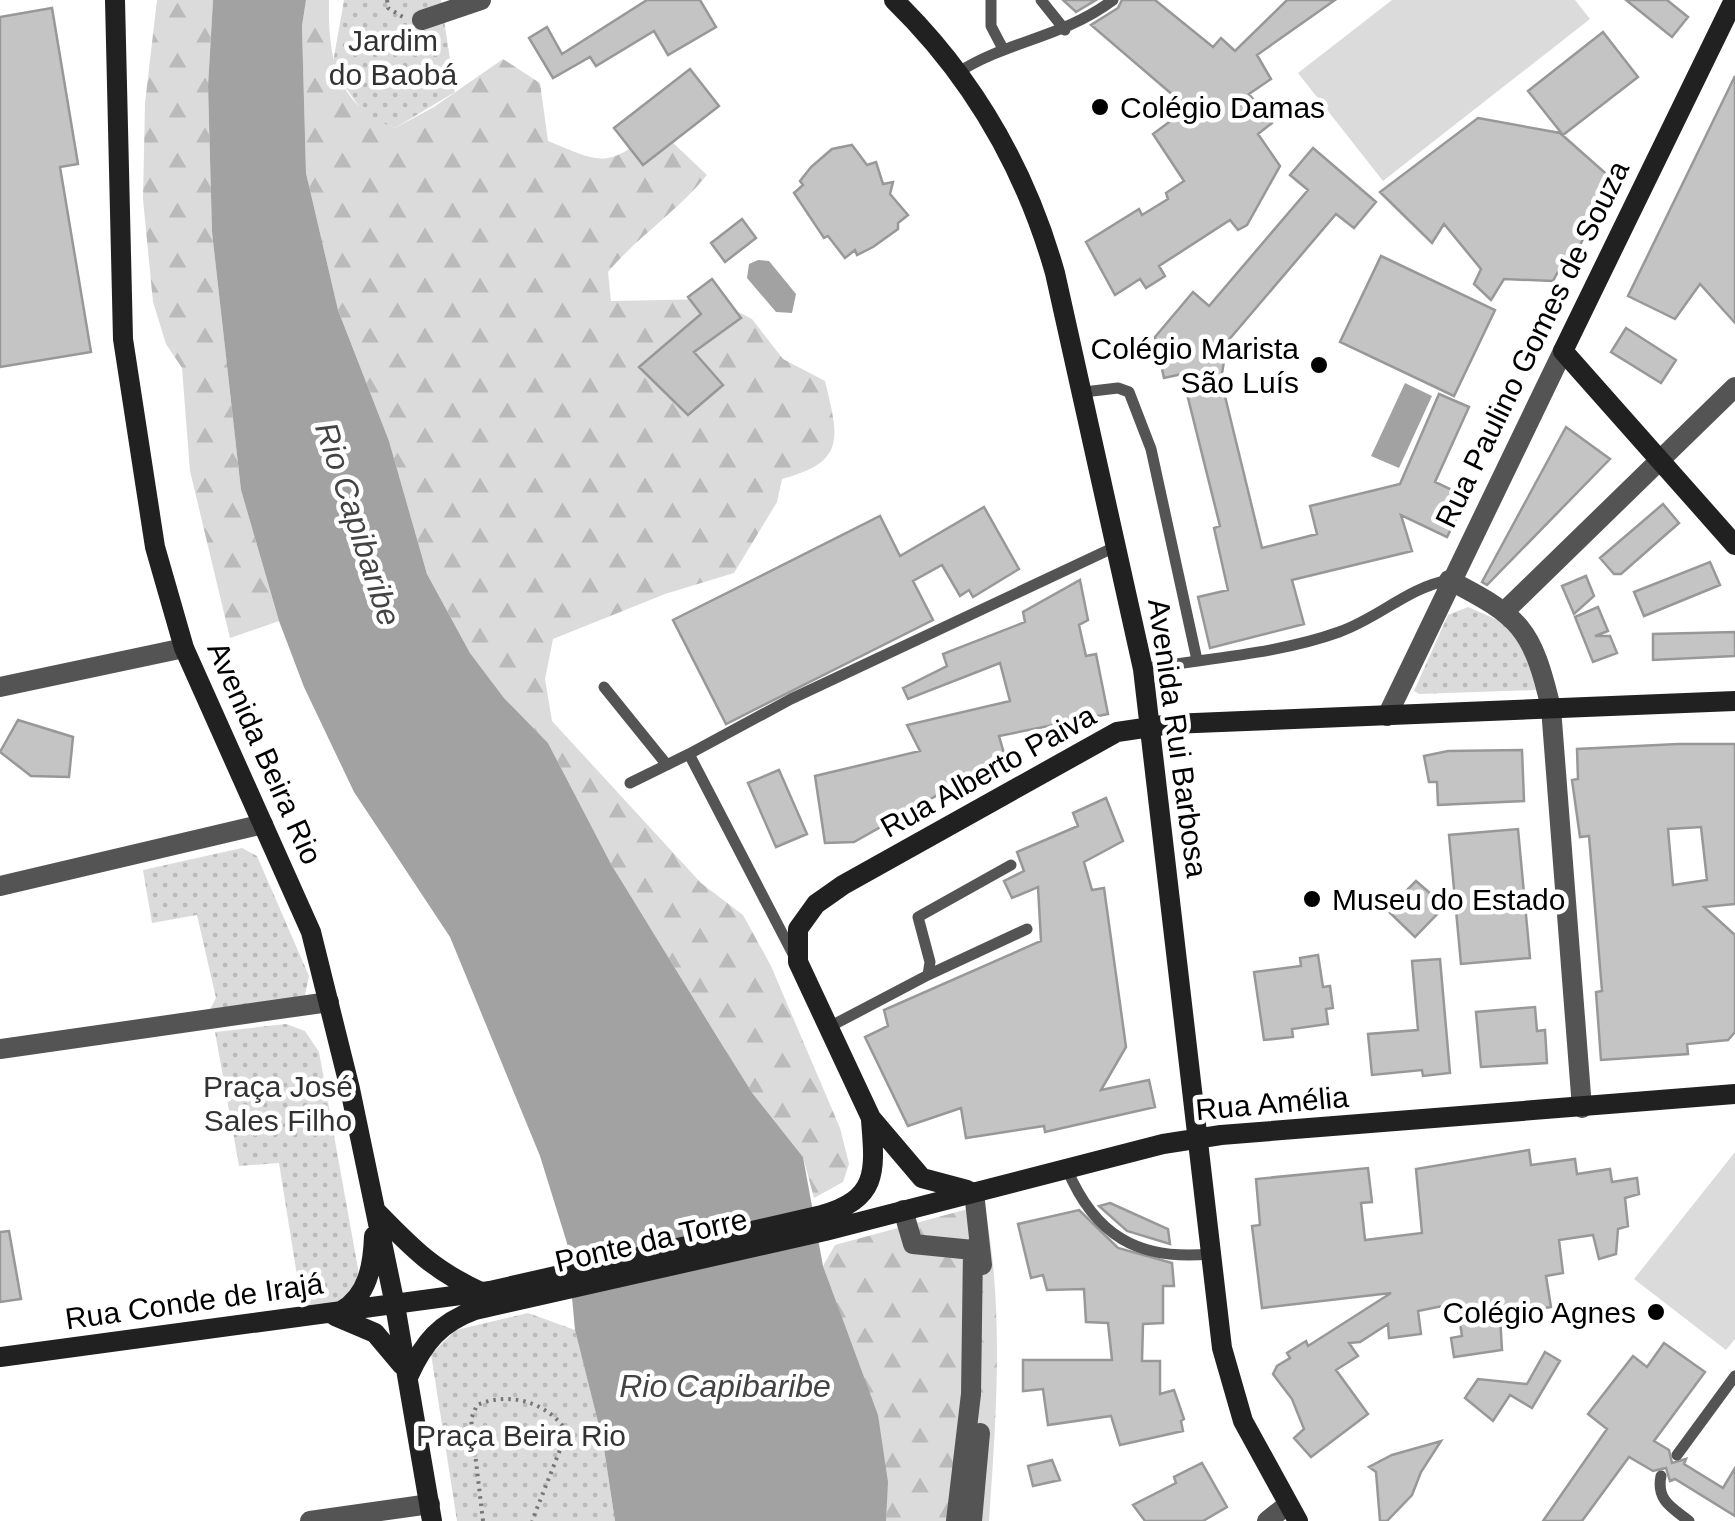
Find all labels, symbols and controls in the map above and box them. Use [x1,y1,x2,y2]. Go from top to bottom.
park label: Jardim do Baobá [329,24,458,91]
place label: Colégio Damas [1120,91,1325,124]
marker: Colégio Damas [1089,96,1111,118]
street label: Rua Paulino Gomes de Souza [1429,155,1635,533]
place label: Colégio Marista São Luís [1091,332,1299,399]
marker: Colégio Marista São Luís [1308,354,1330,376]
water label: Rio Capibaribe [308,418,408,630]
street label: Avenida Rui Barbosa [1142,596,1214,880]
street label: Avenida Beira Rio [201,637,329,869]
street label: Rua Alberto Paiva [875,698,1101,844]
place label: Museu do Estado [1332,883,1565,916]
marker: Museu do Estado [1301,888,1323,910]
park label: Praça José Sales Filho [203,1070,353,1137]
street label: Rua Amélia [1194,1080,1350,1126]
street label: Ponte da Torre [552,1202,750,1278]
street label: Rua Conde de Irajá [63,1267,325,1335]
place label: Colégio Agnes [1443,1296,1636,1329]
marker: Colégio Agnes [1645,1301,1667,1323]
water label: Rio Capibaribe [619,1368,831,1404]
park label: Praça Beira Rio [416,1419,626,1452]

